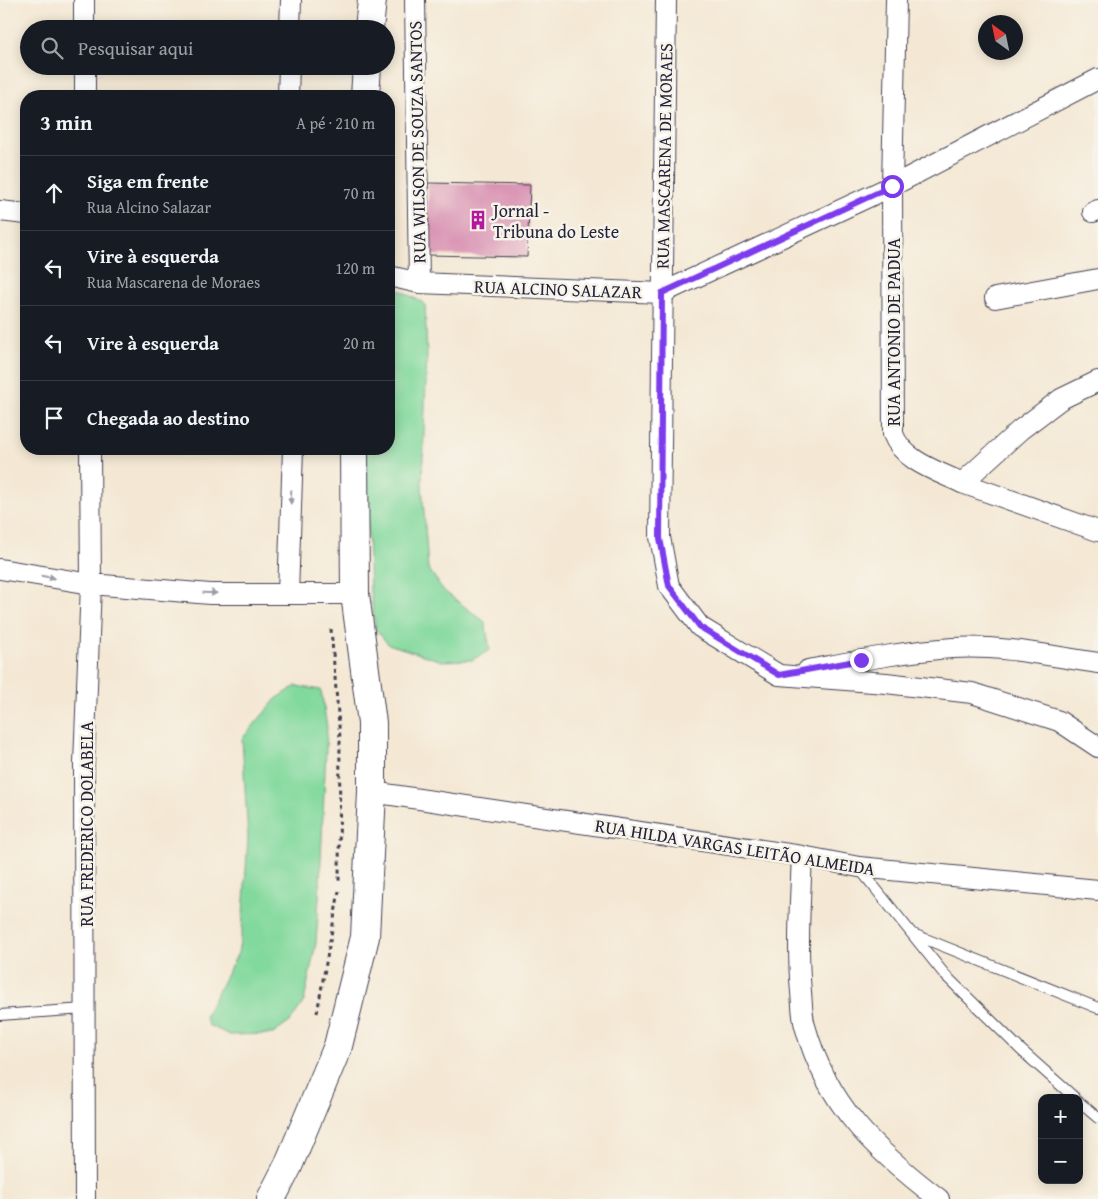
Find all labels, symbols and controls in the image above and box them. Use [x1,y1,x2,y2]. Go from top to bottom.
north arrow [978,15,1023,60]
search box [20,20,395,75]
street label: RUA WILSON DE SOUZA SANTOS [401,20,433,264]
icon: search [38,34,66,62]
text: Pesquisar aqui [78,34,193,62]
street label: RUA MASCARENA DE MORAES [649,43,679,269]
text: 3 min [40,107,92,138]
text: A pé · 210 m [296,111,375,135]
text: Siga em frente [87,167,209,195]
route start [881,175,904,198]
icon: ahead [40,179,68,207]
text: 70 m [343,181,375,205]
text: Rua Alcino Salazar [87,195,211,219]
place label: Jornal - Tribuna do Leste [491,197,619,245]
building icon: Jornal - Tribuna do Leste [467,209,489,231]
street label: RUA ANTONIO DE PADUA [880,238,907,426]
text: Vire à esquerda [87,242,219,270]
icon: left [40,254,68,282]
text: 120 m [335,256,375,280]
text: Rua Mascarena de Moraes [87,270,260,294]
street label: RUA ALCINO SALAZAR [474,273,643,305]
icon: left [40,329,68,357]
text: Vire à esquerda [87,329,219,357]
text: 20 m [343,331,375,355]
icon: arrive [40,404,68,432]
text: Chegada ao destino [87,404,250,432]
one-way arrow [287,490,295,506]
one-way arrow [40,573,56,581]
one-way arrow [202,590,218,598]
route end [850,649,873,672]
street label: RUA FREDERICO DOLABELA [73,721,100,927]
street label: RUA HILDA VARGAS LEITÃO ALMEIDA [593,812,877,882]
map controls [1038,1094,1083,1184]
button: + [1038,1094,1083,1139]
button: − [1038,1139,1083,1184]

